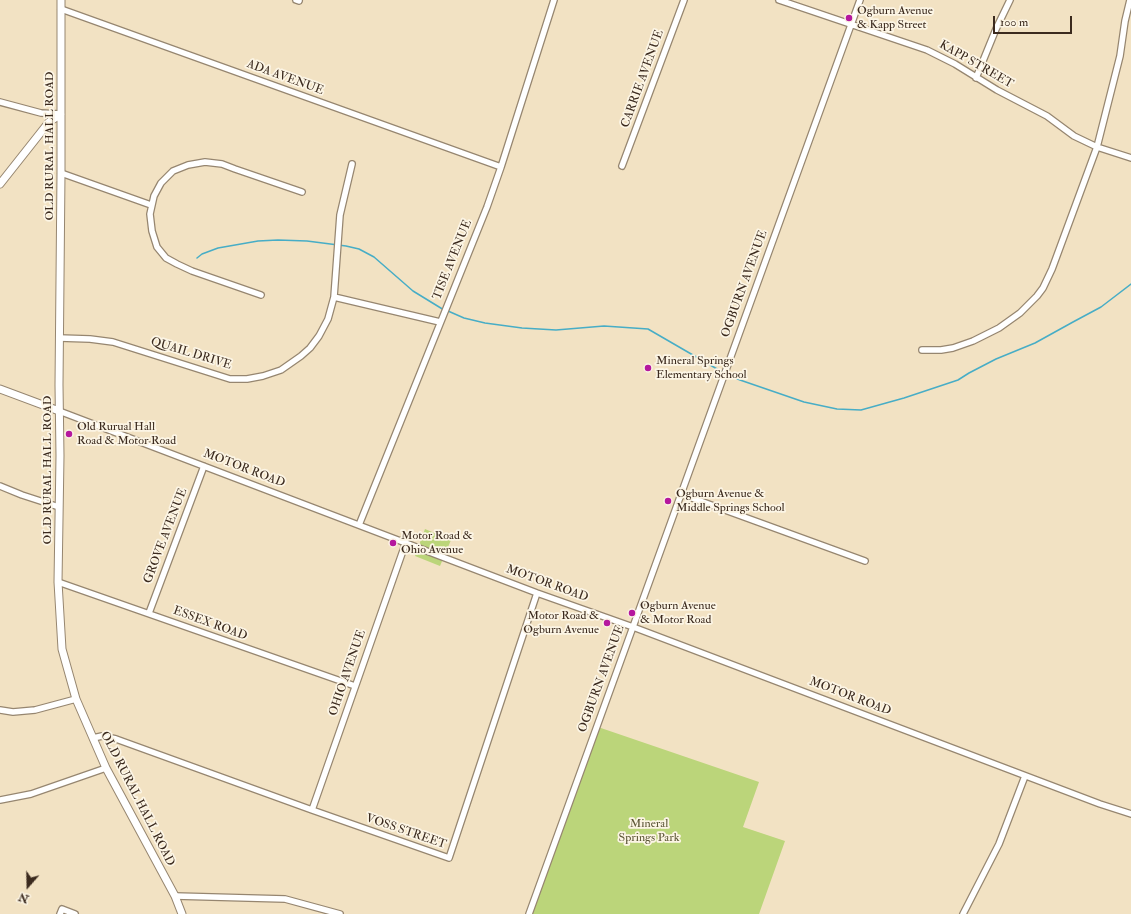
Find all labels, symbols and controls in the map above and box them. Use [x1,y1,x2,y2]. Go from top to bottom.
place label: Ogburn Avenue & Kapp Street [857,4,933,32]
scale bar [995,8,1074,34]
marker: Ogburn Avenue & Kapp Street [844,13,854,23]
text: 100 m [1000,15,1028,30]
street label: CARRIE AVENUE [619,28,667,130]
street label: KAPP STREET [936,38,1016,92]
street label: ADA AVENUE [245,57,325,99]
street label: OLD RURAL HALL ROAD [43,71,57,221]
street label: TISE AVENUE [430,218,476,302]
street label: OGBURN AVENUE [719,228,771,340]
street label: QUAIL DRIVE [149,335,233,373]
place label: Mineral Springs Elementary School [656,354,747,382]
marker: Mineral Springs Elementary School [643,363,653,373]
street label: OLD RURAL HALL ROAD [41,395,55,545]
place label: Old Rurual Hall Road & Motor Road [77,420,176,448]
marker: Old Rurual Hall Road & Motor Road [64,429,74,439]
street label: MOTOR ROAD [201,447,287,491]
street label: GROVE AVENUE [141,486,191,586]
place label: Ogburn Avenue & Middle Springs School [676,487,785,515]
marker: Ogburn Avenue & Middle Springs School [663,496,673,506]
place label: Motor Road & Ohio Avenue [401,529,472,557]
marker: Motor Road & Ohio Avenue [388,538,398,548]
street label: MOTOR ROAD [504,562,590,606]
place label: Ogburn Avenue & Motor Road [640,599,716,627]
street label: ESSEX ROAD [171,604,249,644]
marker: Ogburn Avenue & Motor Road [627,608,637,618]
place label: Motor Road & Ogburn Avenue [523,609,599,637]
marker: Motor Road & Ogburn Avenue [602,618,612,628]
street label: OGBURN AVENUE [576,623,628,735]
street label: OHIO AVENUE [327,628,369,718]
street label: MOTOR ROAD [807,675,893,719]
street label: OLD RURAL HALL ROAD [97,729,177,869]
street label: VOSS STREET [364,811,448,853]
park label: Mineral Springs Park [619,817,679,845]
north arrow [8,866,48,906]
text: N [17,890,31,906]

